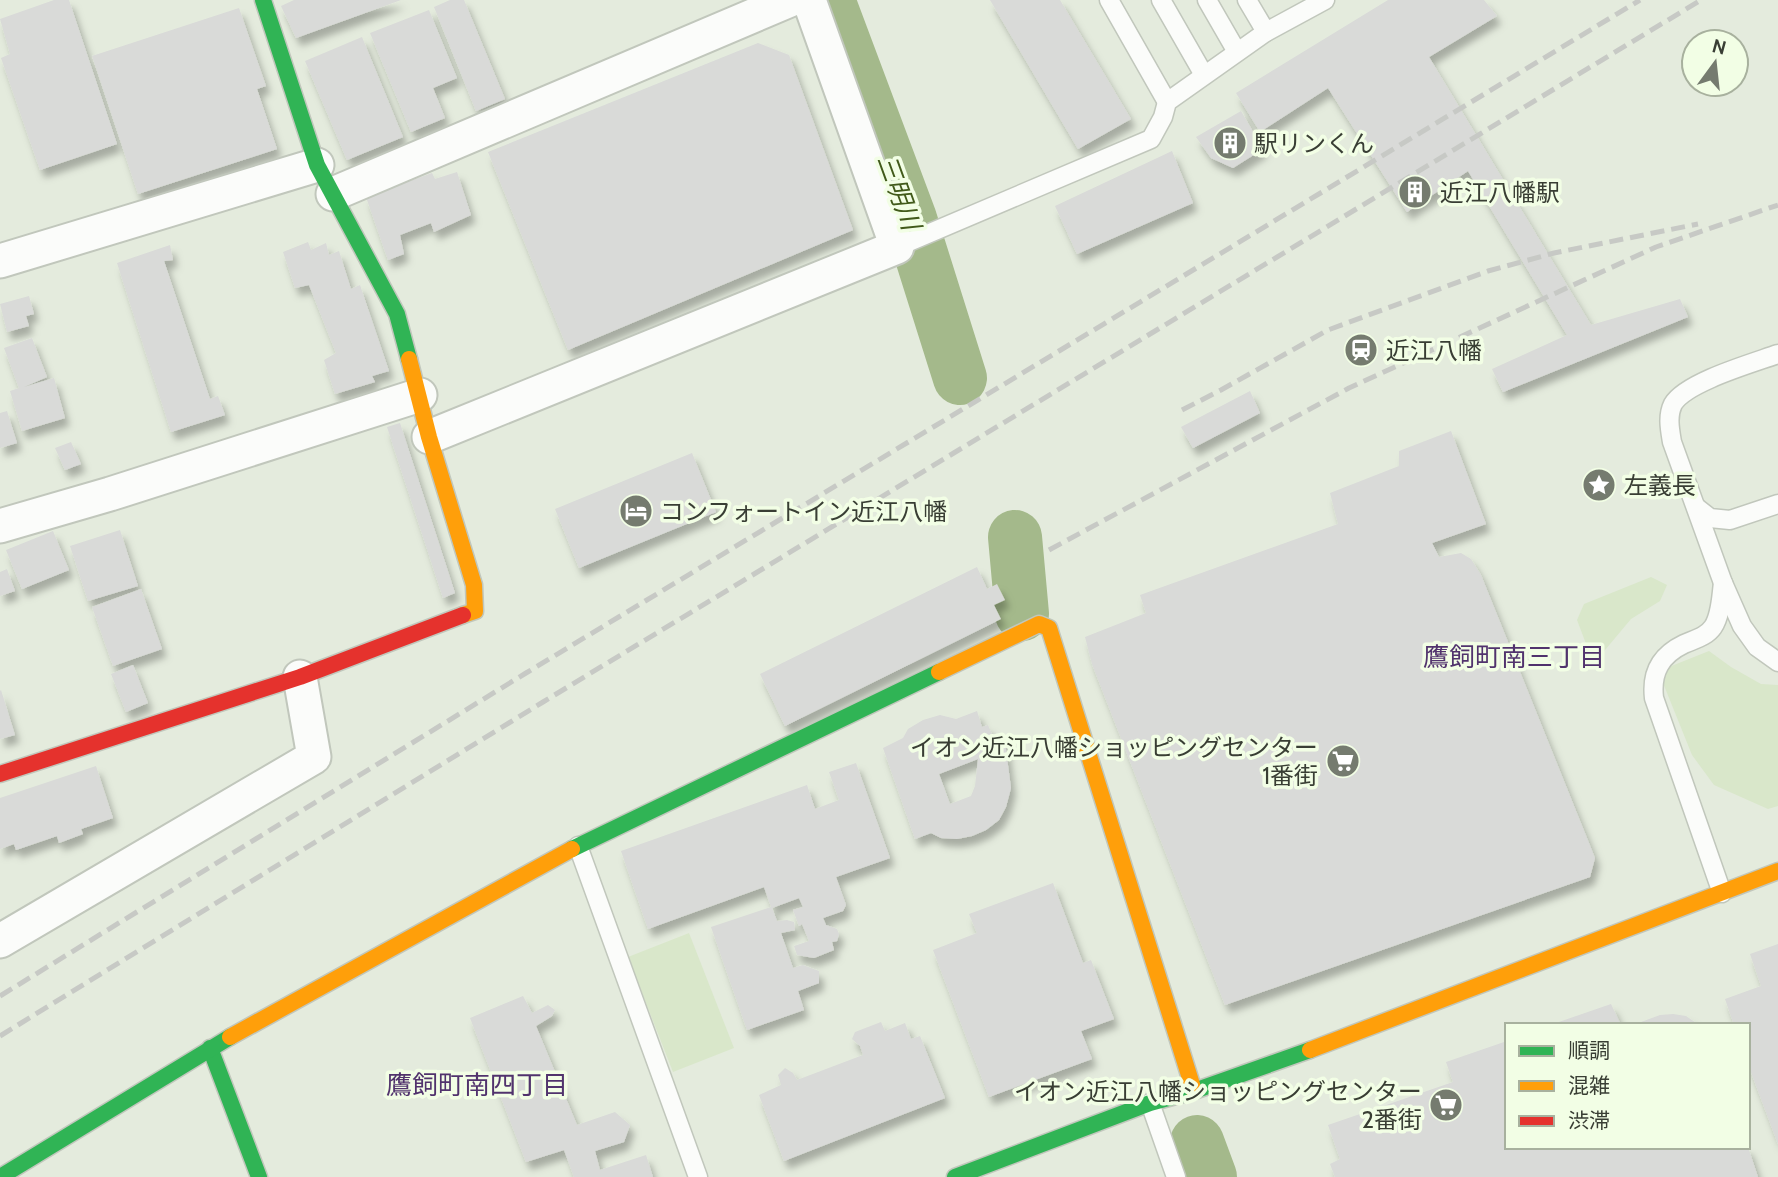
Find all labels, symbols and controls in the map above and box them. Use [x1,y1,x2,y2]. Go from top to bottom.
north arrow [1680,28,1750,98]
text: N [1710,34,1729,60]
building icon: 駅リンくん [1211,124,1249,162]
place label: 駅リンくん [1254,129,1374,158]
water label: 三明川 [871,150,928,237]
building icon: 近江八幡駅 [1396,173,1434,211]
place label: 近江八幡駅 [1440,178,1560,207]
station icon: 近江八幡 [1342,331,1380,369]
place label: 近江八幡 [1386,336,1482,365]
place icon: 左義長 [1580,466,1618,504]
place label: 左義長 [1624,471,1696,500]
hotel icon: コンフォートイン近江八幡 [617,492,655,530]
place label: コンフォートイン近江八幡 [660,497,947,526]
district label: 鷹飼町南三丁目 [1423,641,1605,673]
place label: イオン近江八幡ショッピングセンター 1番街 [910,733,1318,790]
supermarket icon: イオン近江八幡ショッピングセンター 1番街 [1324,742,1362,780]
legend [1505,1023,1750,1149]
text: 順調 [1568,1038,1610,1063]
district label: 鷹飼町南四丁目 [386,1069,568,1101]
text: 混雑 [1568,1073,1610,1098]
place label: イオン近江八幡ショッピングセンター 2番街 [1014,1077,1422,1134]
supermarket icon: イオン近江八幡ショッピングセンター 2番街 [1427,1086,1465,1124]
text: 渋滞 [1568,1108,1610,1133]

